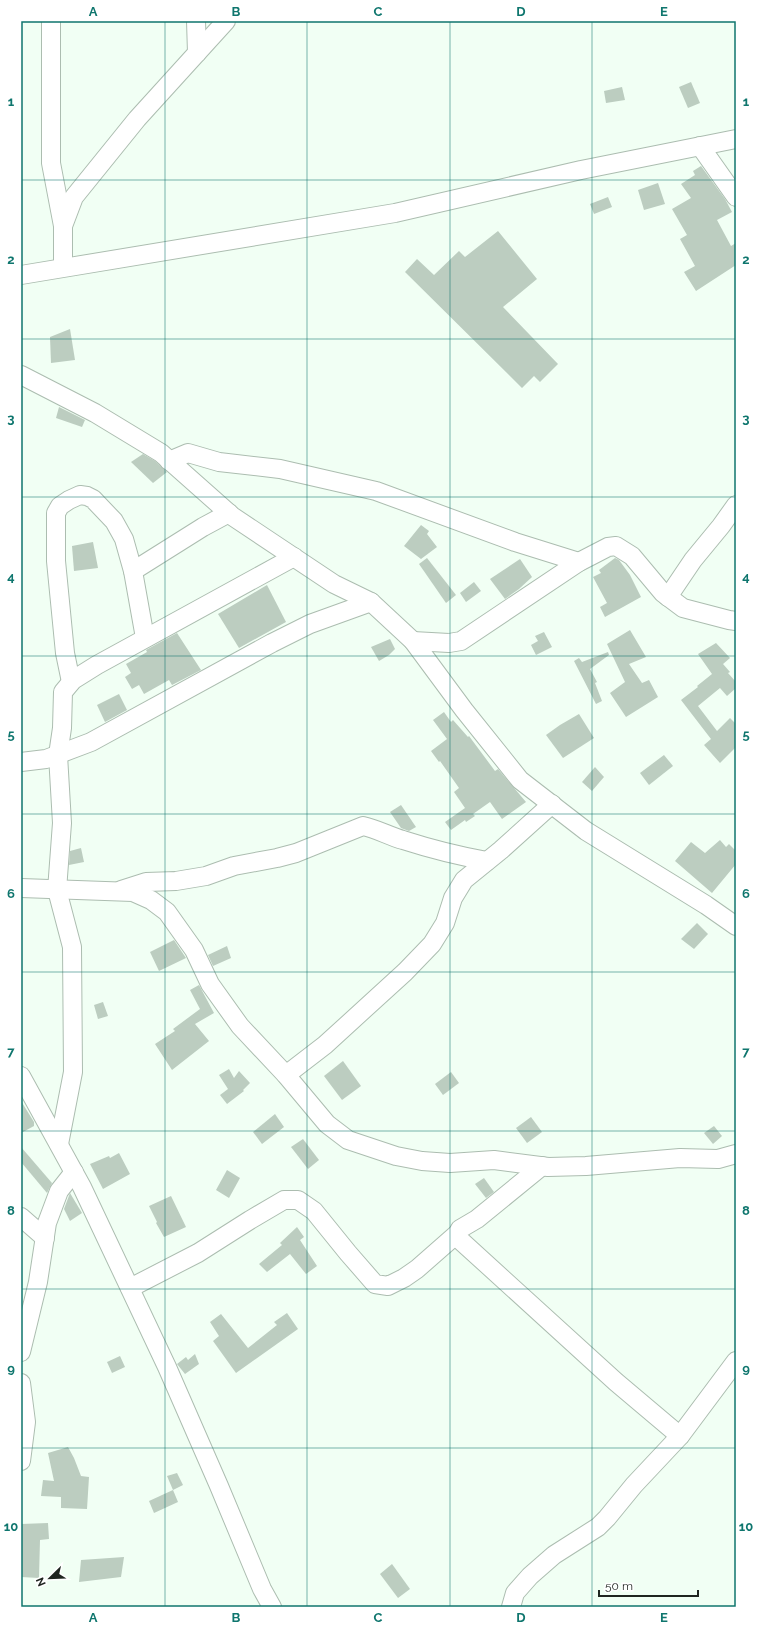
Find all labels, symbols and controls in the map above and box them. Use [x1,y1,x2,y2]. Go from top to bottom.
text: A [89,4,98,19]
text: B [232,4,241,19]
text: C [374,4,383,19]
text: D [516,4,526,19]
text: E [660,4,668,19]
text: 1 [8,94,15,109]
text: 1 [743,94,750,109]
text: 2 [7,252,15,267]
text: 2 [742,252,750,267]
text: 3 [7,411,15,426]
text: 3 [742,411,750,426]
text: 4 [7,569,15,584]
text: 4 [742,569,750,584]
text: 5 [7,727,15,742]
text: 5 [742,727,750,742]
text: 6 [7,886,15,901]
text: 6 [742,886,750,901]
text: 7 [7,1044,15,1059]
text: 7 [742,1044,750,1059]
text: 8 [7,1203,15,1218]
text: 8 [742,1203,750,1218]
text: 9 [7,1361,15,1376]
text: 9 [742,1361,750,1376]
text: 10 [4,1519,18,1534]
text: 10 [739,1519,753,1534]
north arrow [30,1558,70,1598]
scale bar [599,1572,698,1598]
text: N [34,1575,49,1588]
text: 50 m [605,1579,633,1593]
text: A [89,1610,98,1625]
text: B [232,1610,241,1625]
text: C [374,1610,383,1625]
text: D [516,1610,526,1625]
text: E [660,1610,668,1625]

